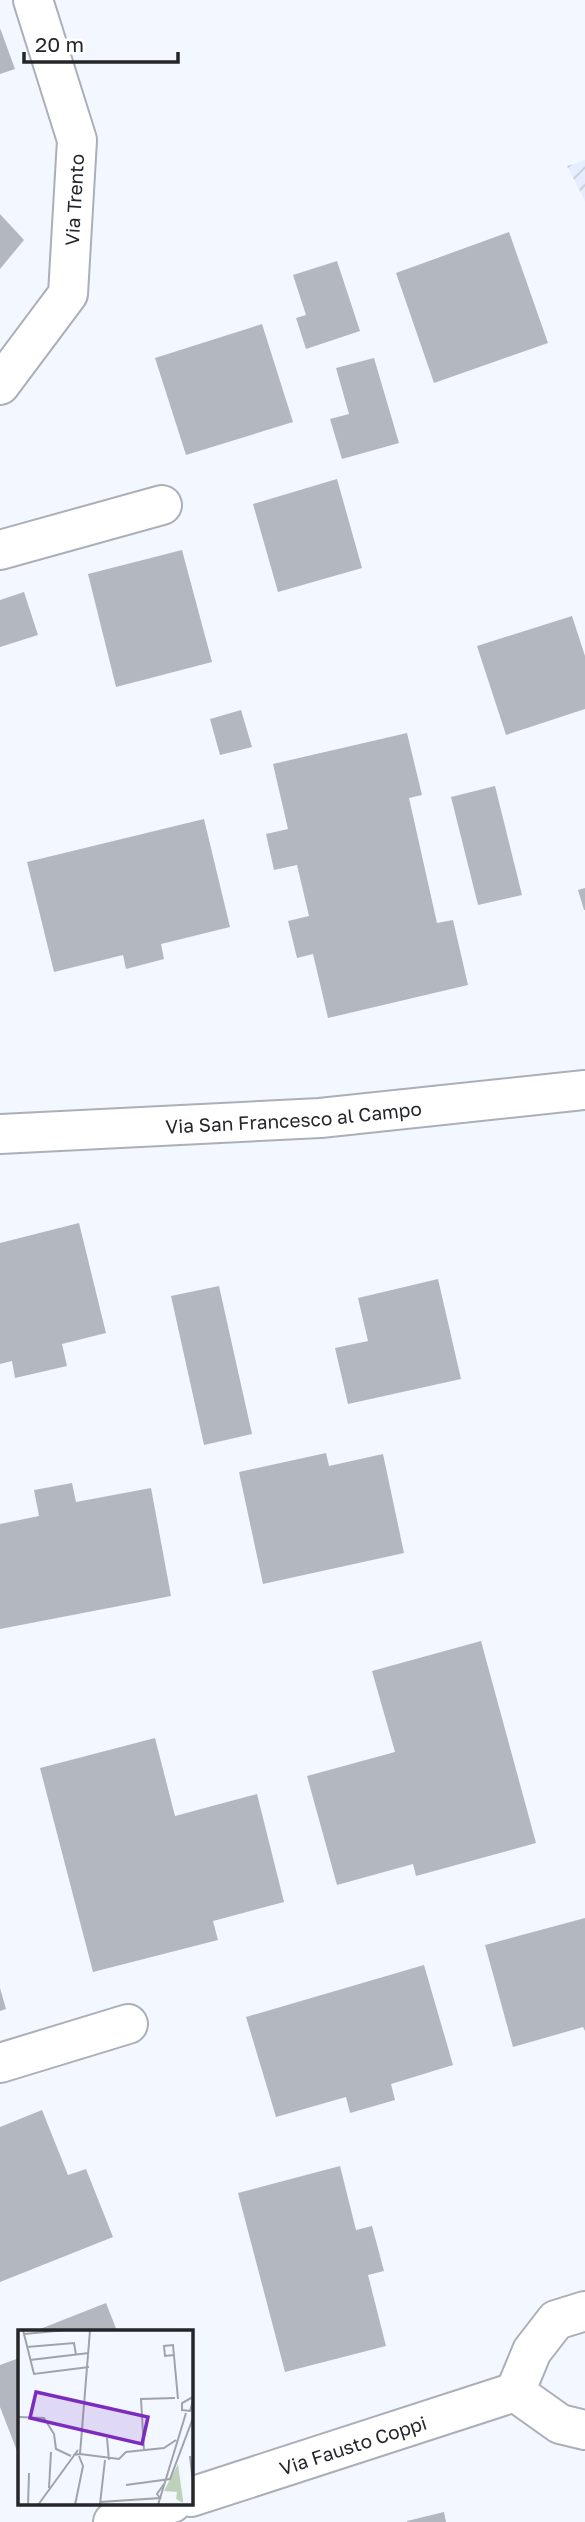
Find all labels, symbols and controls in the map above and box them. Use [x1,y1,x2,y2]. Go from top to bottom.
scale bar [24,21,178,65]
text: 20 m [35,31,84,57]
street label: Via Trento [59,153,88,246]
street label: Via San Francesco al Campo [165,1096,423,1137]
inset map [18,2330,192,2504]
street label: Via Fausto Coppi [276,2410,429,2479]

